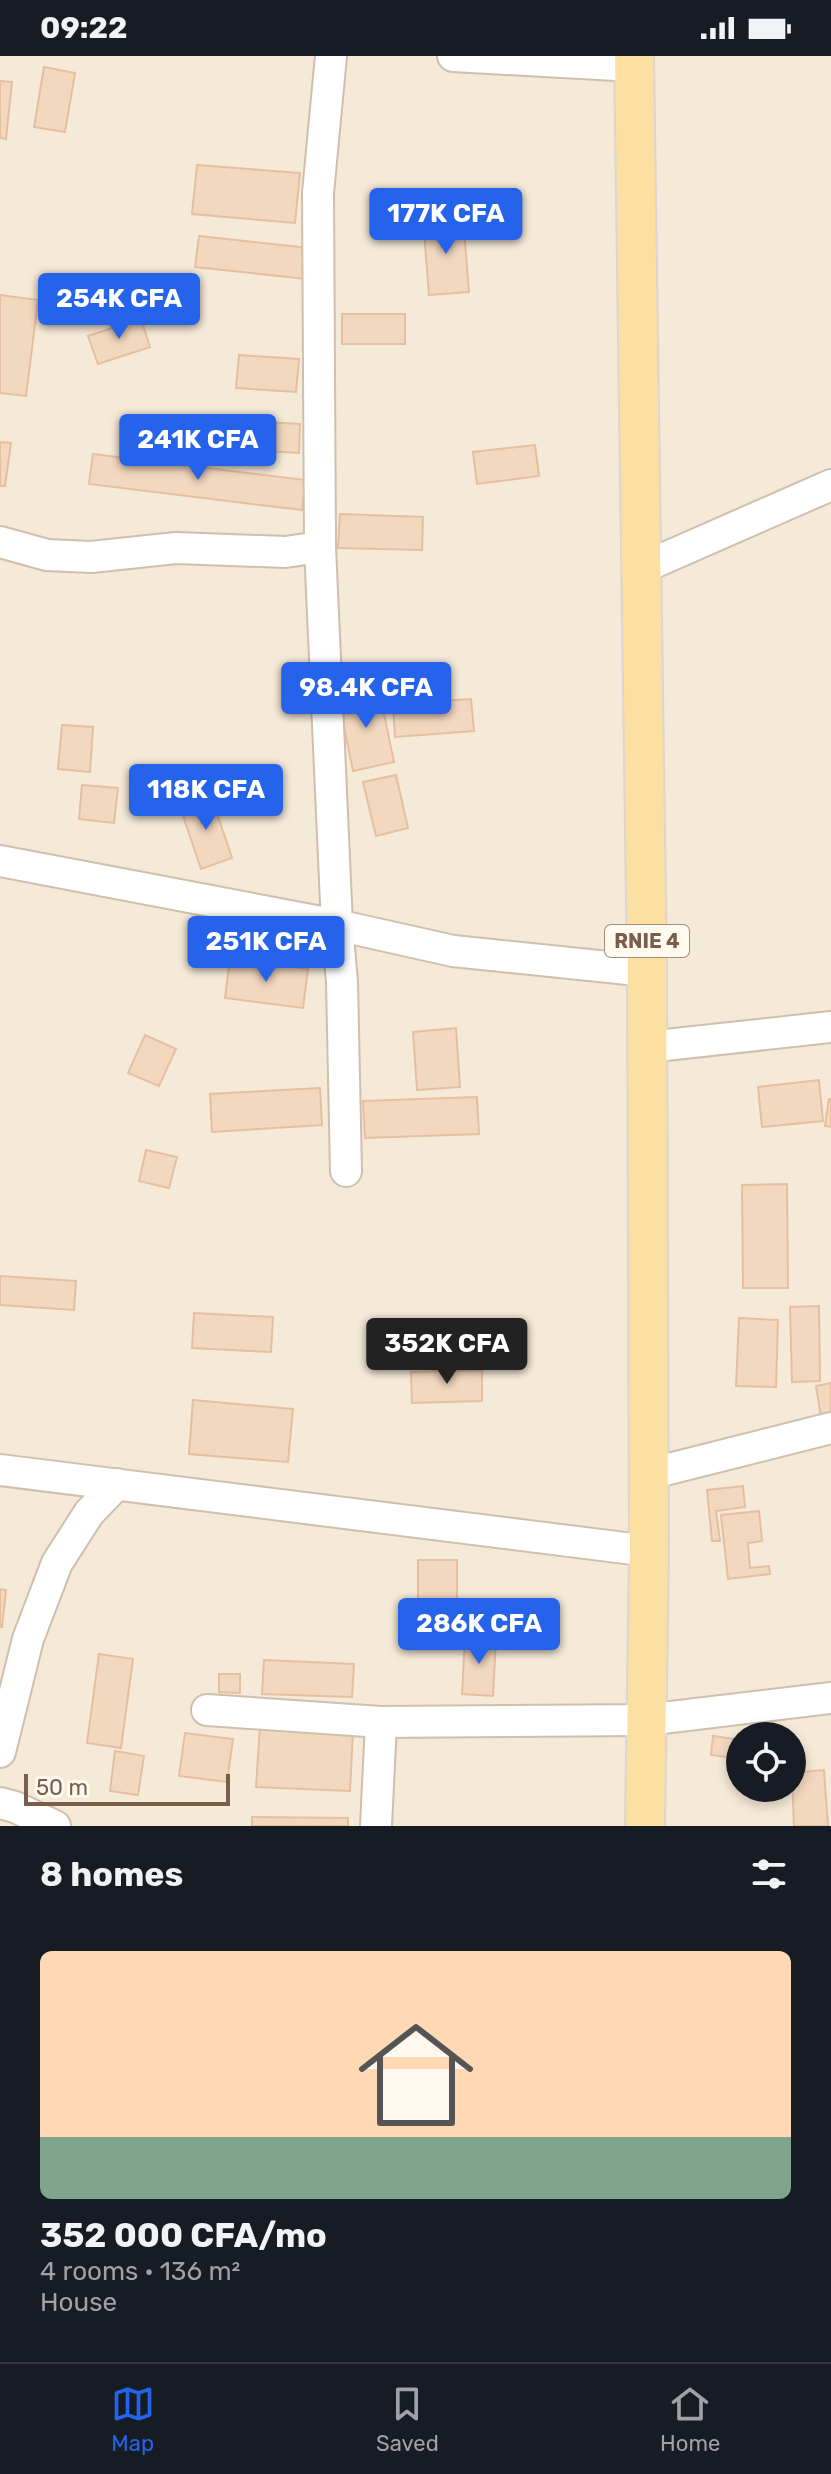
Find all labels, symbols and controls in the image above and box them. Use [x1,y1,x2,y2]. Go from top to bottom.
text: 09:22 [40,10,127,46]
pin: 177K CFA [363,188,529,256]
text: 177K CFA [387,198,505,229]
pin: 254K CFA [36,273,202,341]
text: 254K CFA [56,283,182,314]
pin: 241K CFA [115,414,281,482]
text: 241K CFA [137,424,259,455]
pin: 98.4K CFA [274,662,458,730]
text: 98.4K CFA [299,672,433,703]
pin: 118K CFA [123,764,289,832]
text: 118K CFA [147,774,265,805]
pin: 251K CFA [183,916,349,984]
road number: RNIE 4 [605,925,689,957]
text: 251K CFA [205,926,327,957]
pin: 352K CFA [364,1318,530,1386]
text: 352K CFA [384,1328,510,1359]
pin: 286K CFA [396,1598,562,1666]
text: 286K CFA [416,1608,542,1639]
map controls [726,1722,806,1802]
button: locate [726,1722,806,1802]
scale bar [24,1770,230,1806]
text: 50 m [36,1774,88,1801]
icon: filters [747,1852,791,1896]
text: 8 homes [40,1854,183,1895]
icon: home [344,2003,488,2147]
text: 352 000 CFA/mo [40,2215,327,2256]
text: 4 rooms · 136 m² [40,2256,240,2287]
text: House [40,2287,117,2318]
tab: Map [111,2382,155,2457]
tab: Saved [376,2382,439,2457]
tab: Home [660,2382,720,2457]

